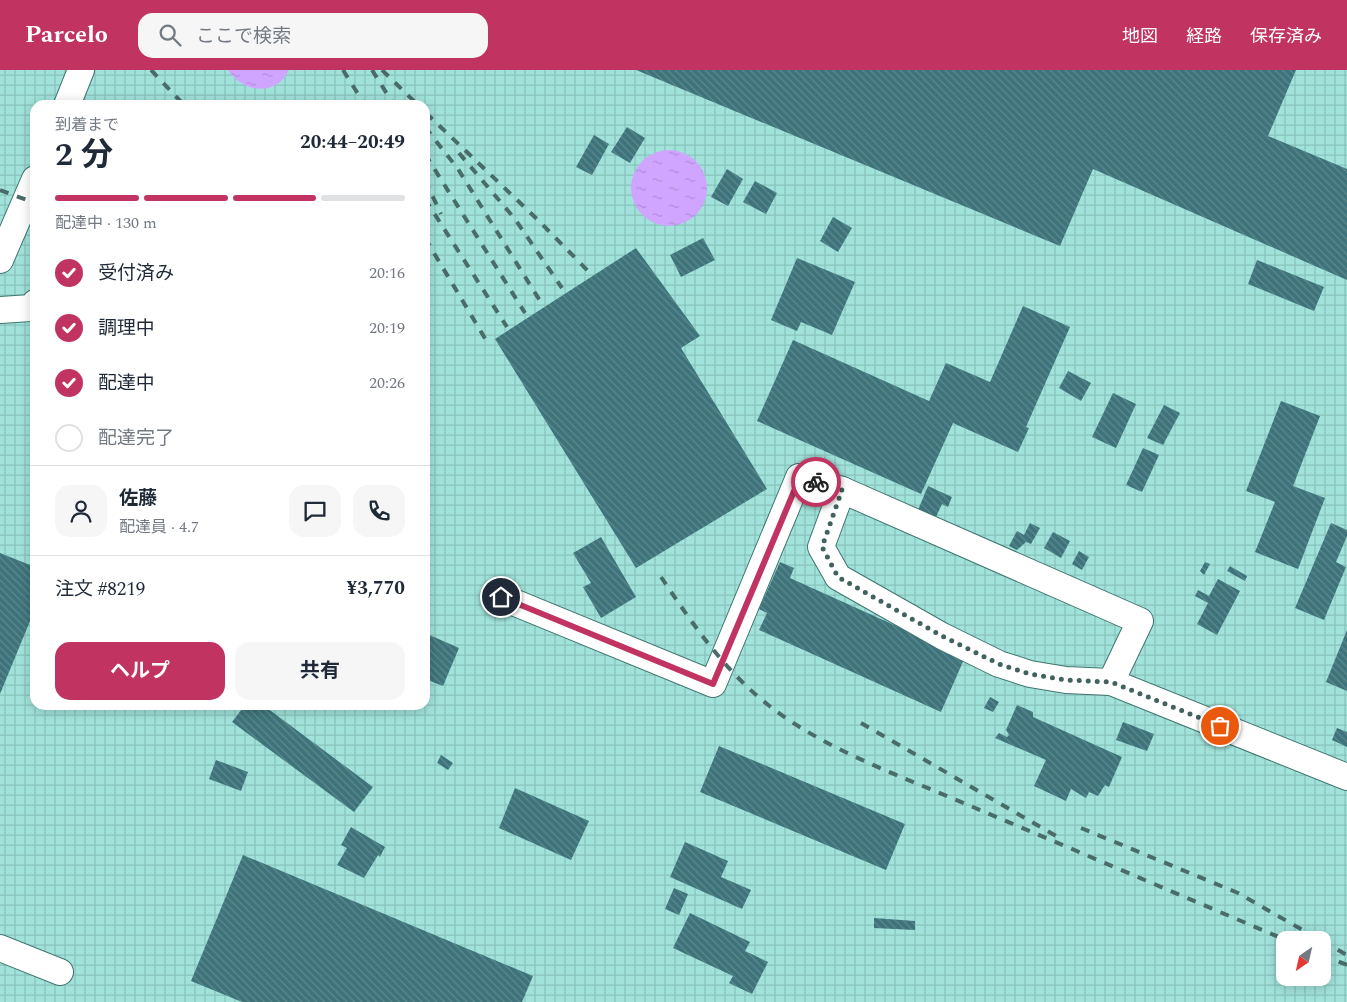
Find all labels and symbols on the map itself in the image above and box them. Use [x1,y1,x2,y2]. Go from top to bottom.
courier [791,457,841,507]
pin [480,576,522,618]
pin [1199,705,1241,747]
north arrow [1276,931,1331,986]

